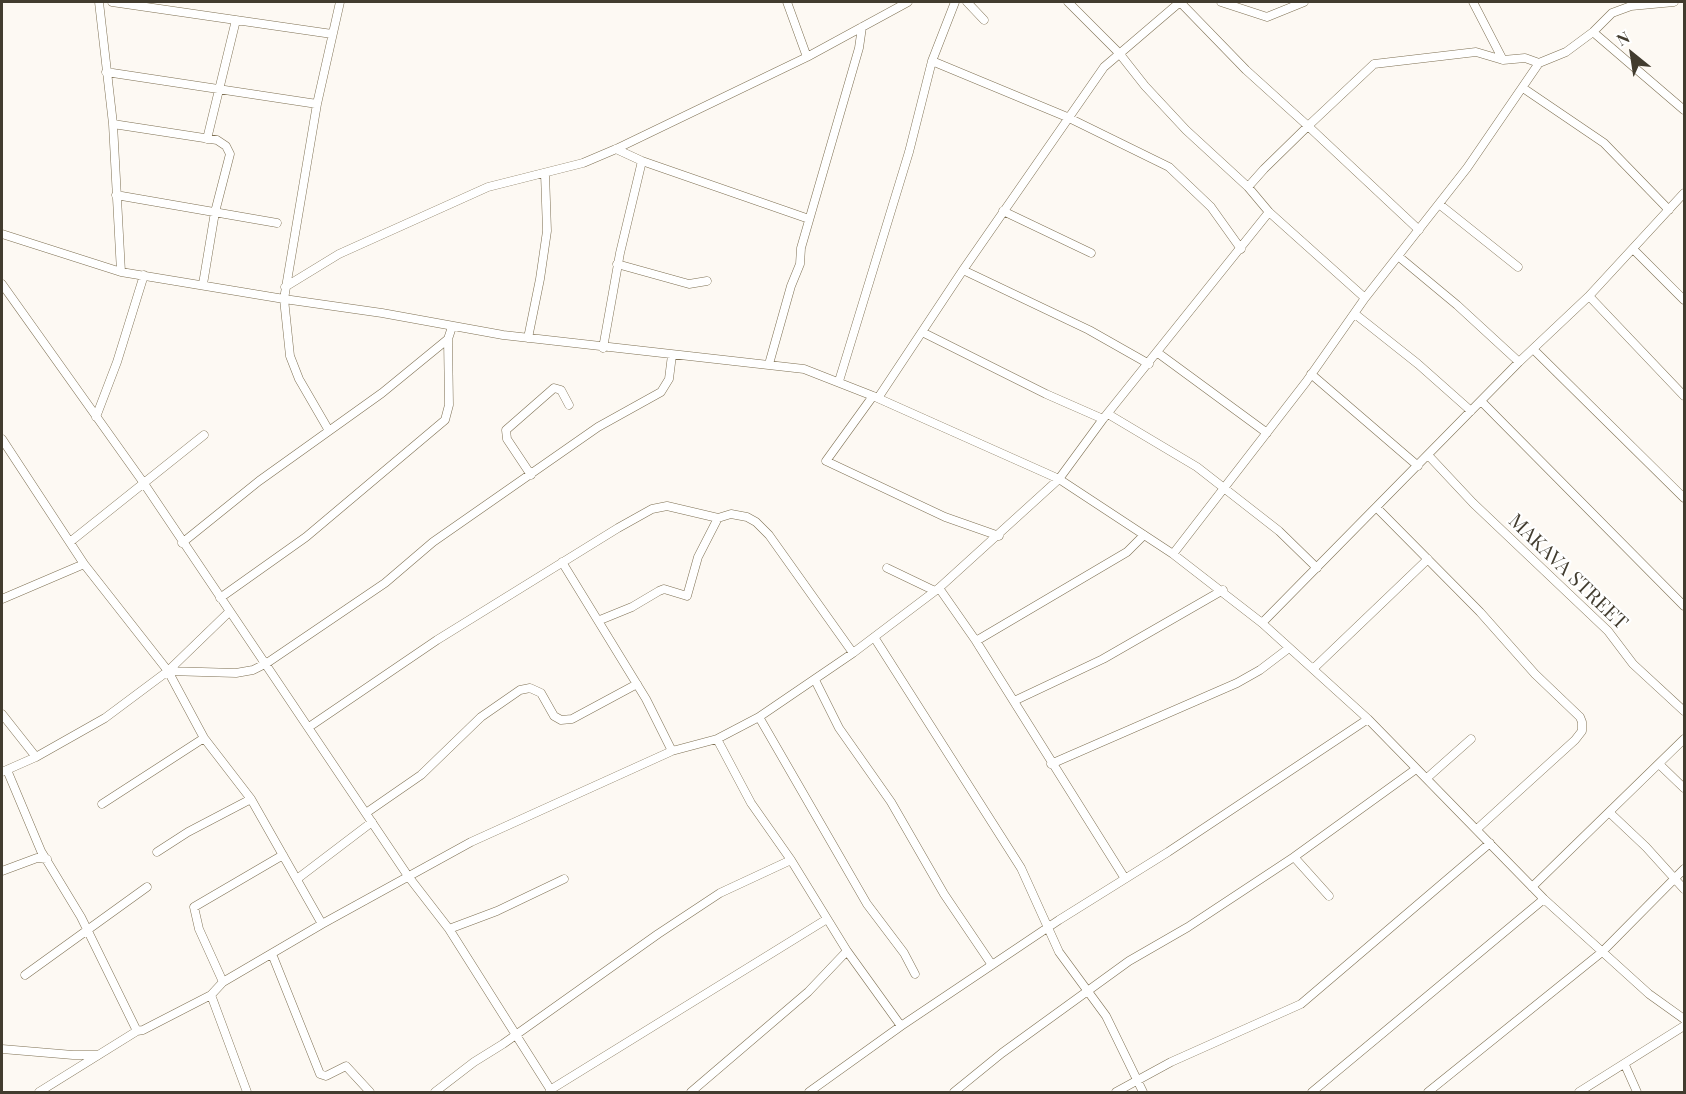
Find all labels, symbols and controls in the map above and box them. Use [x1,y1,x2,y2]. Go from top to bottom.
north arrow [1602,24,1662,84]
text: N [1612,26,1633,50]
street label: MAKAVA STREET [1503,509,1633,635]

